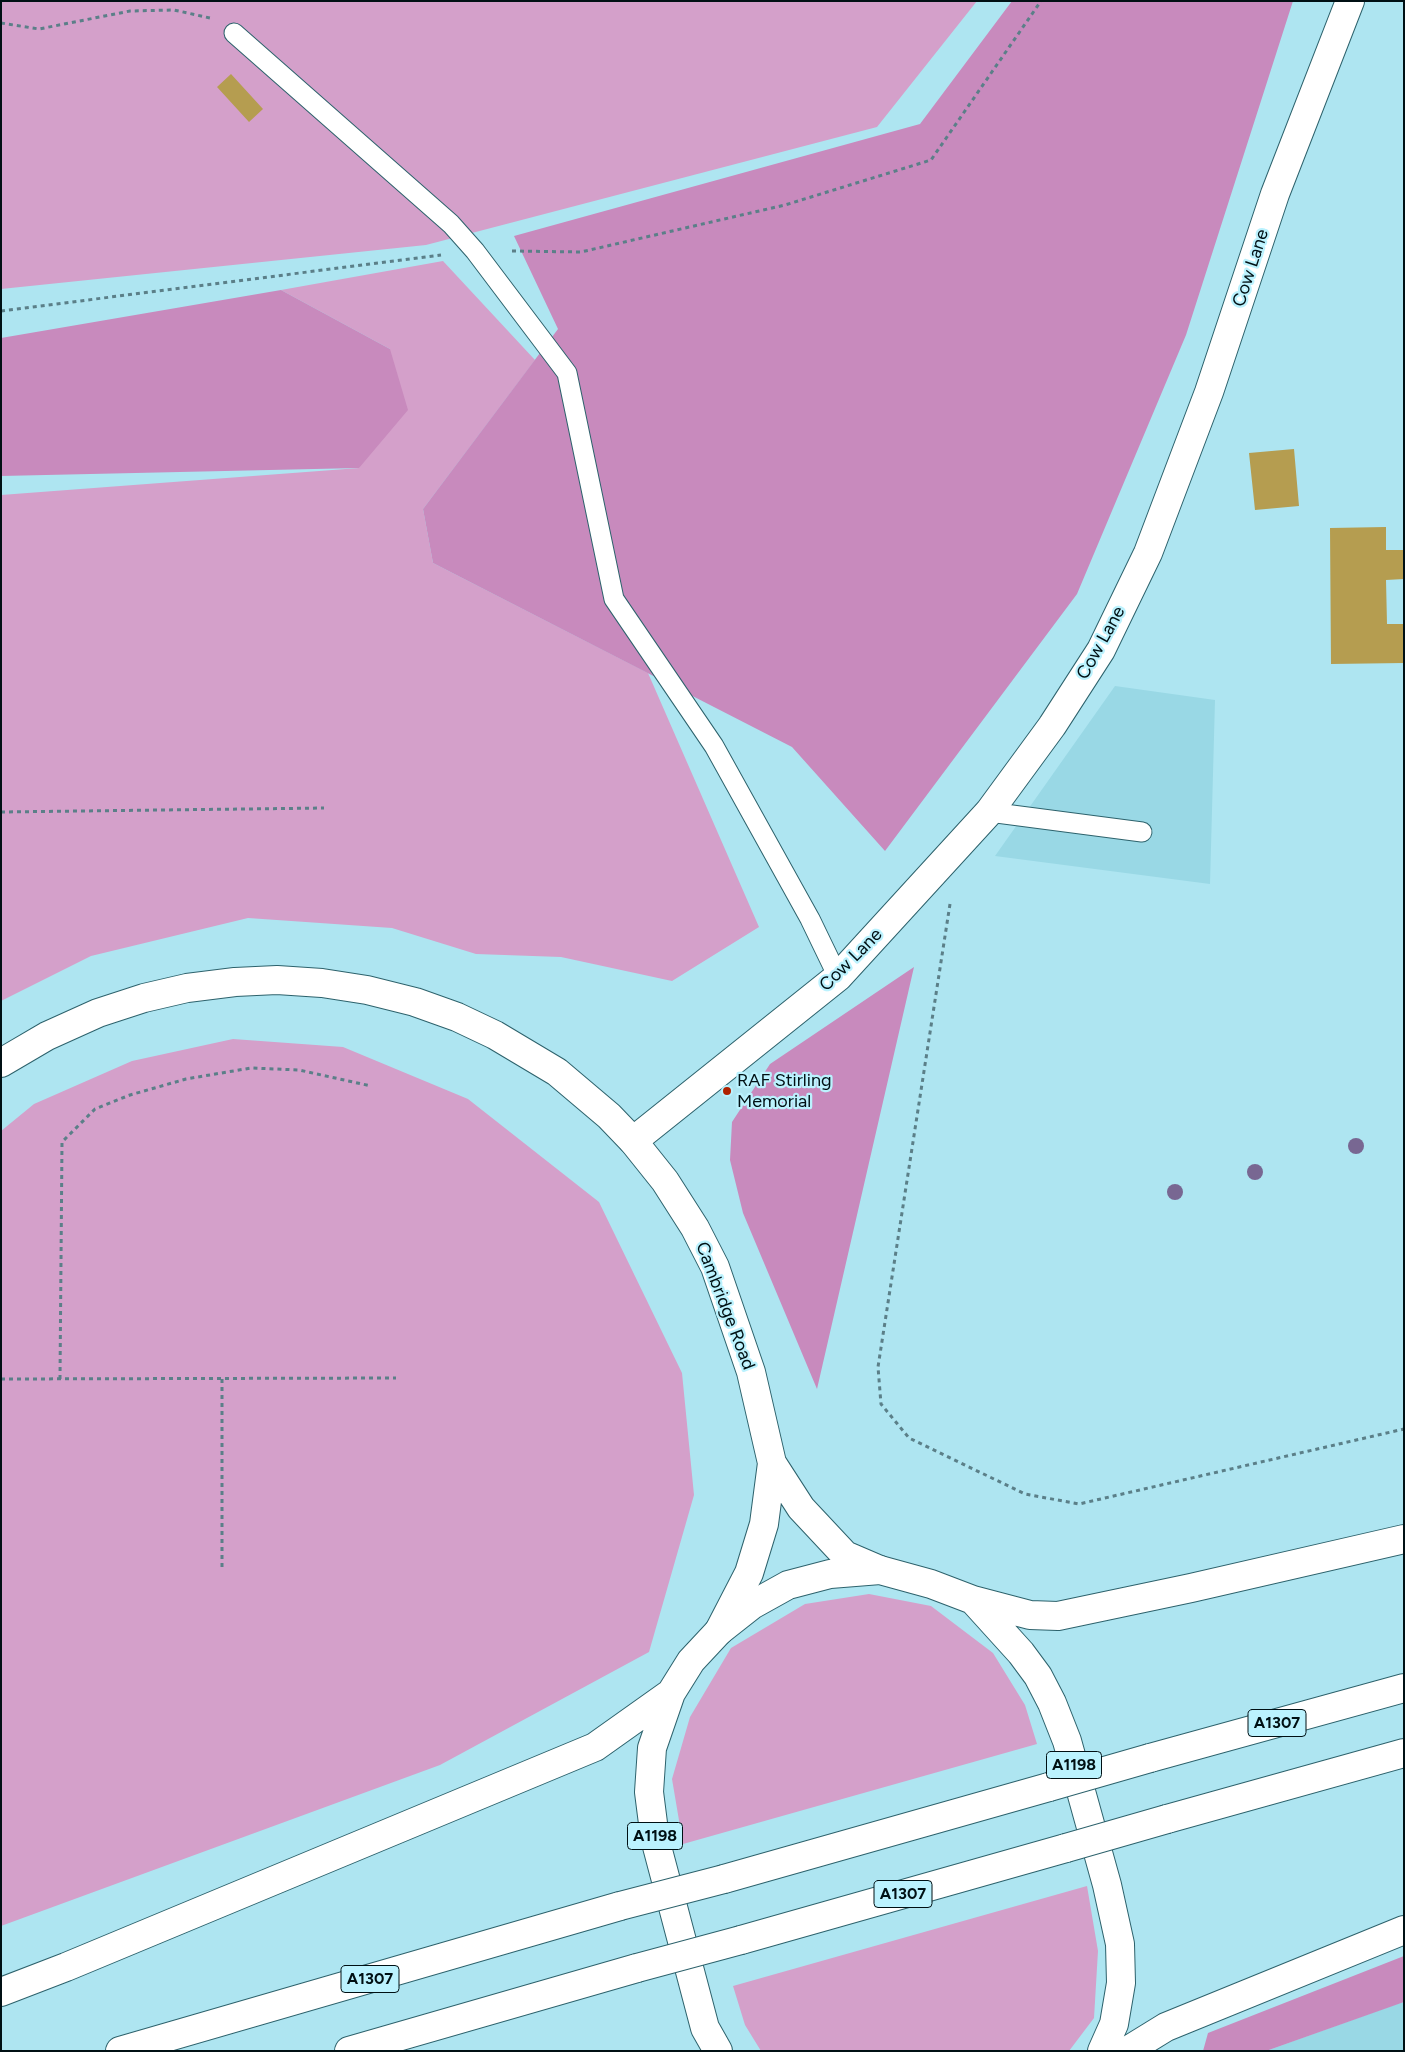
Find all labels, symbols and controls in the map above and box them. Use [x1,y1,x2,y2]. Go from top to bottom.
street label: Cow Lane [1228,227,1274,309]
street label: Cow Lane [1072,603,1130,683]
street label: Cow Lane [815,924,887,996]
place label: RAF Stirling Memorial [737,1070,832,1112]
marker: RAF Stirling Memorial [721,1085,733,1097]
street label: Cambridge Road [691,1239,759,1373]
road number: A1307 [1248,1710,1306,1736]
road number: A1198 [1046,1752,1102,1778]
road number: A1198 [628,1822,682,1850]
road number: A1307 [874,1880,932,1908]
road number: A1307 [341,1966,399,1992]

